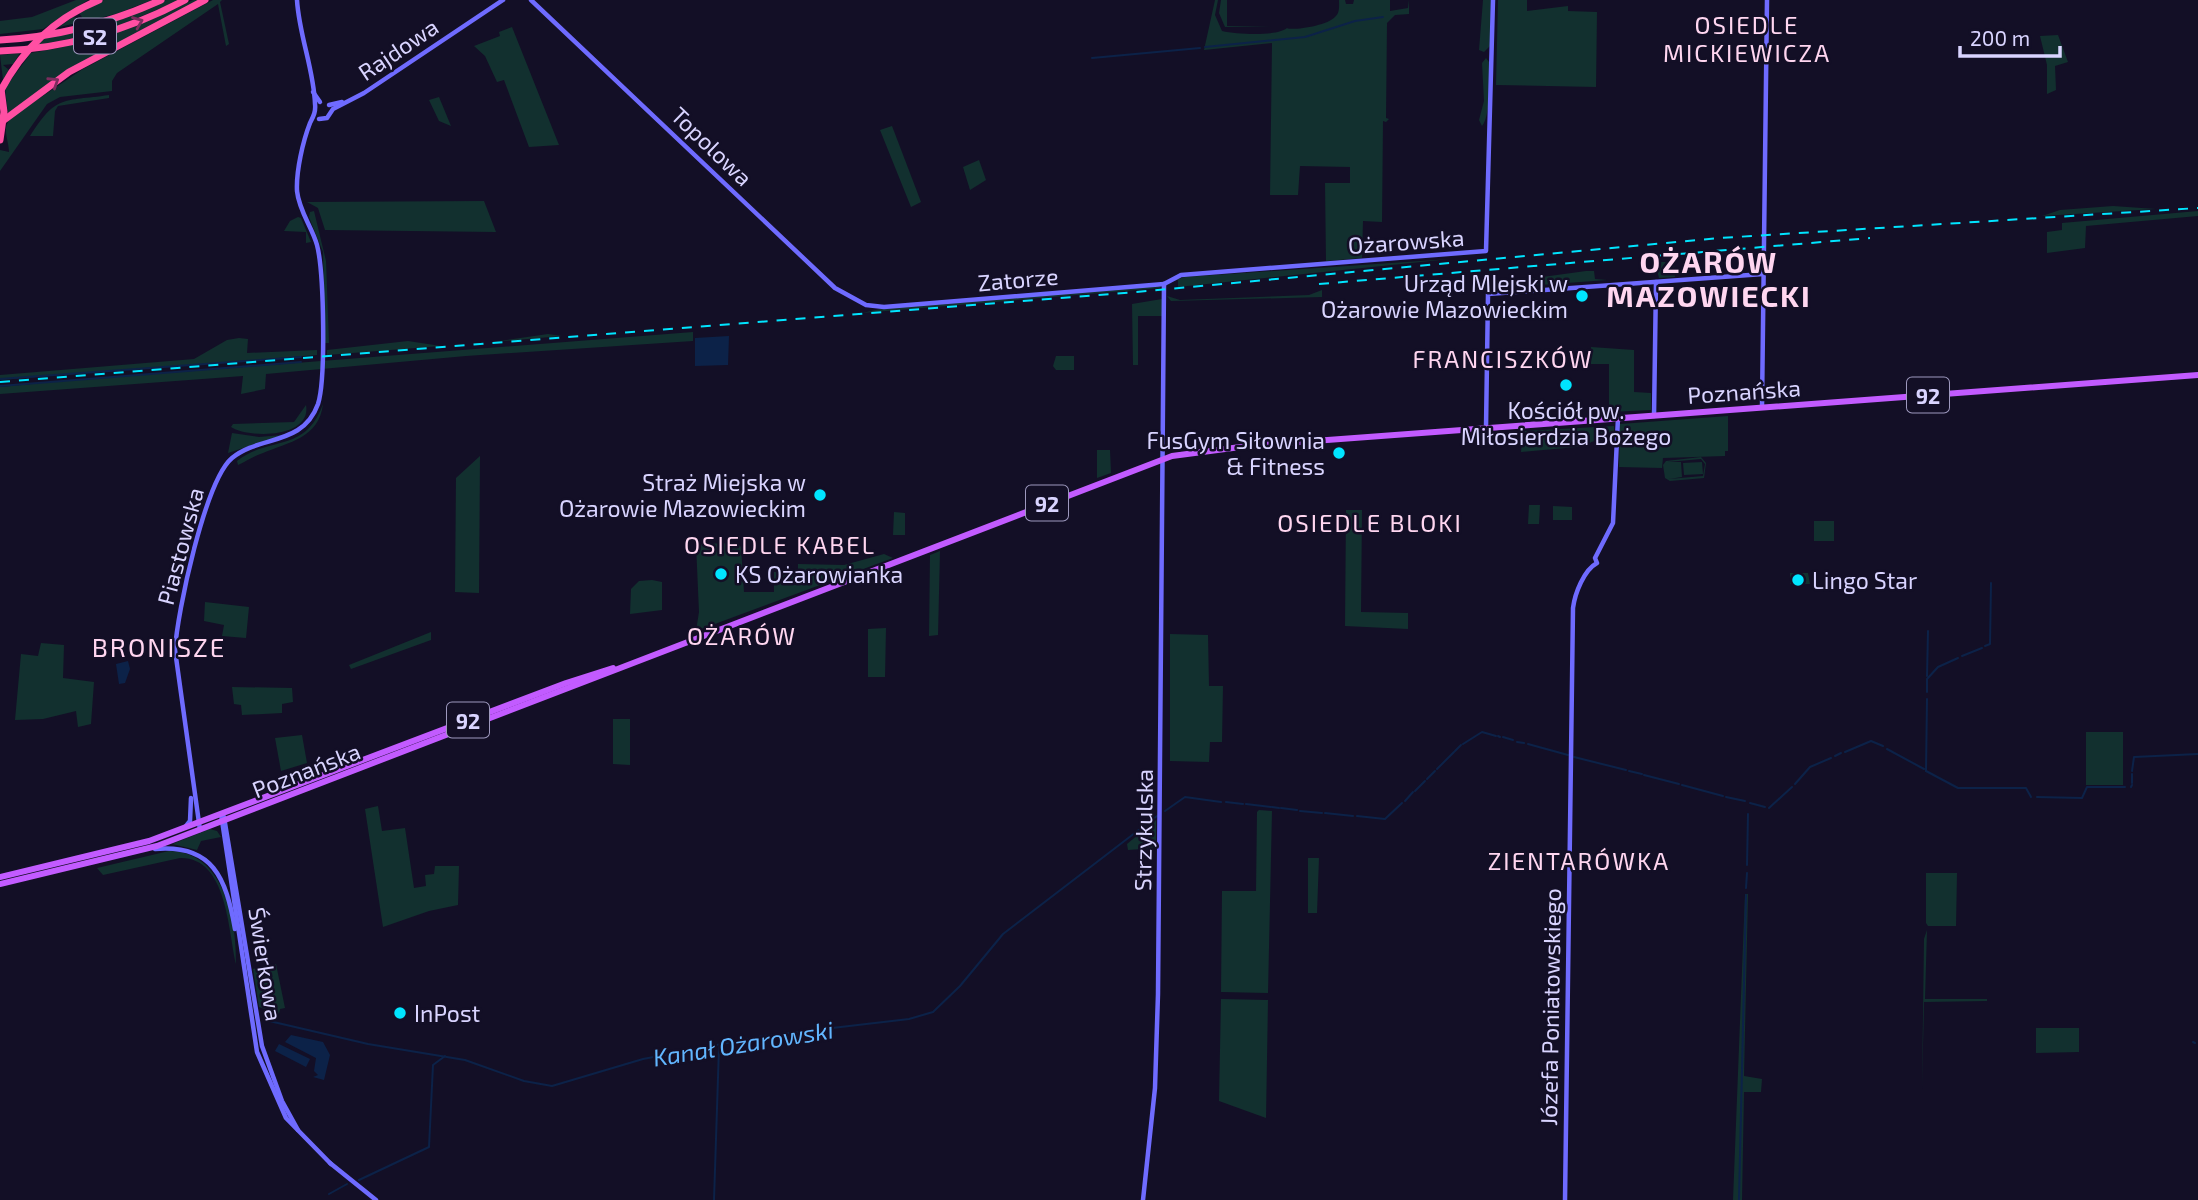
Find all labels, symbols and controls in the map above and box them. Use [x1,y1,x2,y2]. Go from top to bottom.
district label: OSIEDLE MICKIEWICZA [1663,10,1831,67]
street label: Rajdowa [353,12,443,86]
scale bar [1960,14,2060,58]
one-way arrow [131,16,143,30]
road number: S2 [74,19,116,54]
text: 200 m [1970,25,2030,50]
one-way arrow [46,77,59,90]
street label: Topolowa [666,101,758,191]
street label: Ożarowska [1347,223,1465,259]
district label: OŻARÓW MAZOWIECKI [1606,243,1812,313]
street label: Zatorze [977,262,1059,296]
place label: Urząd MIejski w Ożarowie Mazowieckim [1321,269,1568,323]
marker: Urząd MIejski w Ożarowie Mazowieckim [1574,288,1590,304]
district label: FRANCISZKÓW [1412,344,1594,373]
street label: Poznańska [1686,373,1802,409]
marker: Kościół pw. Miłosierdzia Bożego [1558,377,1574,393]
road number: 92 [1907,378,1949,412]
place label: Kościół pw. Miłosierdzia Bożego [1461,396,1671,450]
place label: FusGym Siłownia & Fitness [1146,426,1325,480]
marker: FusGym Siłownia & Fitness [1331,445,1347,461]
place label: Straż Miejska w Ożarowie Mazowieckim [559,468,806,522]
street label: Piastowska [151,484,209,608]
road number: 92 [1026,486,1068,520]
marker: Straż Miejska w Ożarowie Mazowieckim [812,487,828,503]
district label: OSIEDLE BLOKI [1277,508,1463,537]
district label: OSIEDLE KABEL [684,530,876,559]
place label: KS Ożarowianka [735,560,903,588]
marker: KS Ożarowianka [713,566,729,582]
place label: Lingo Star [1812,566,1917,594]
marker: Lingo Star [1790,572,1806,588]
district label: OŻARÓW [687,621,797,650]
district label: BRONISZE [92,631,226,662]
road number: 92 [447,702,489,738]
street label: Poznańska [248,737,364,803]
street label: Strzykulska [1128,769,1158,891]
district label: ZIENTARÓWKA [1488,846,1670,875]
street label: Józefa Poniatowskiego [1534,888,1566,1126]
street label: Świerkowa [243,905,289,1023]
place label: InPost [414,999,481,1027]
marker: InPost [392,1005,408,1021]
water label: Kanał Ożarowski [651,1014,835,1072]

